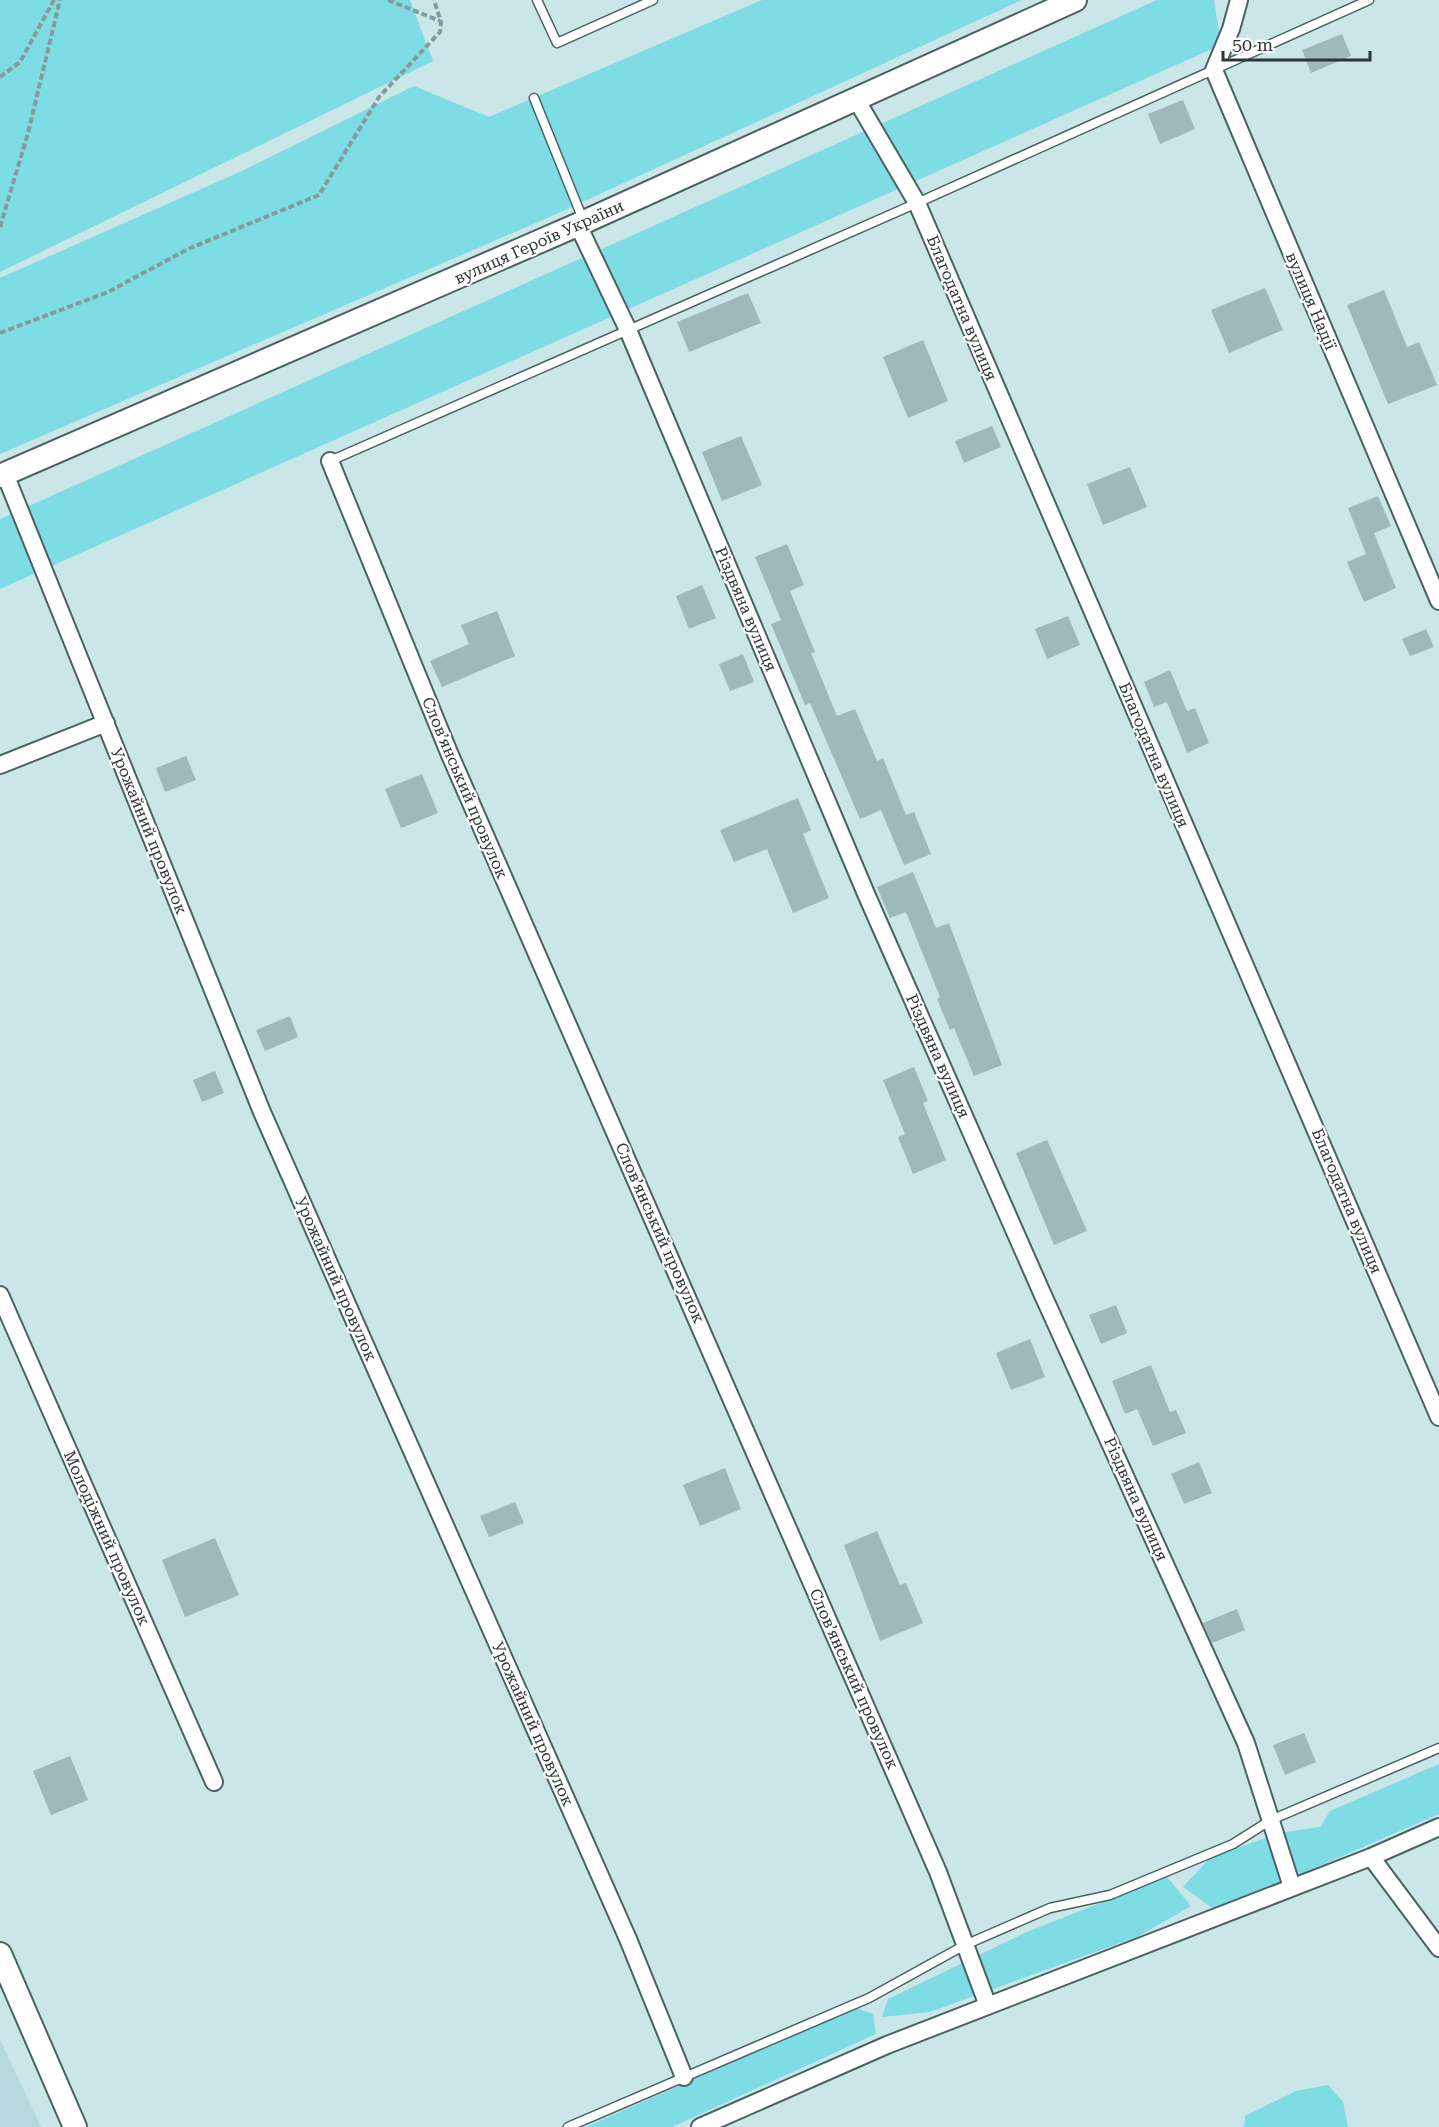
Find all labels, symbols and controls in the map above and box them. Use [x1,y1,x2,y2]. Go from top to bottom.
scale bar [1223,24,1370,62]
text: 50 m [1232,34,1273,55]
street label: вулиця Героїв України [451,196,627,288]
street label: Благодатна вулиця [923,232,1001,384]
street label: вулиця Надії [1282,249,1340,353]
street label: Різдвяна вулиця [711,544,781,674]
street label: Благодатна вулиця [1115,679,1193,831]
street label: Словʼянський провулок [418,694,512,882]
street label: Урожайний провулок [107,745,191,917]
street label: Різдвяна вулиця [902,991,974,1121]
street label: Благодатна вулиця [1308,1125,1386,1277]
street label: Словʼянський провулок [612,1140,708,1326]
street label: Урожайний провулок [291,1194,381,1364]
street label: Різдвяна вулиця [1100,1434,1172,1564]
street label: Молодіжний провулок [60,1448,154,1628]
street label: Словʼянський провулок [806,1586,902,1772]
street label: Урожайний провулок [488,1639,578,1809]

